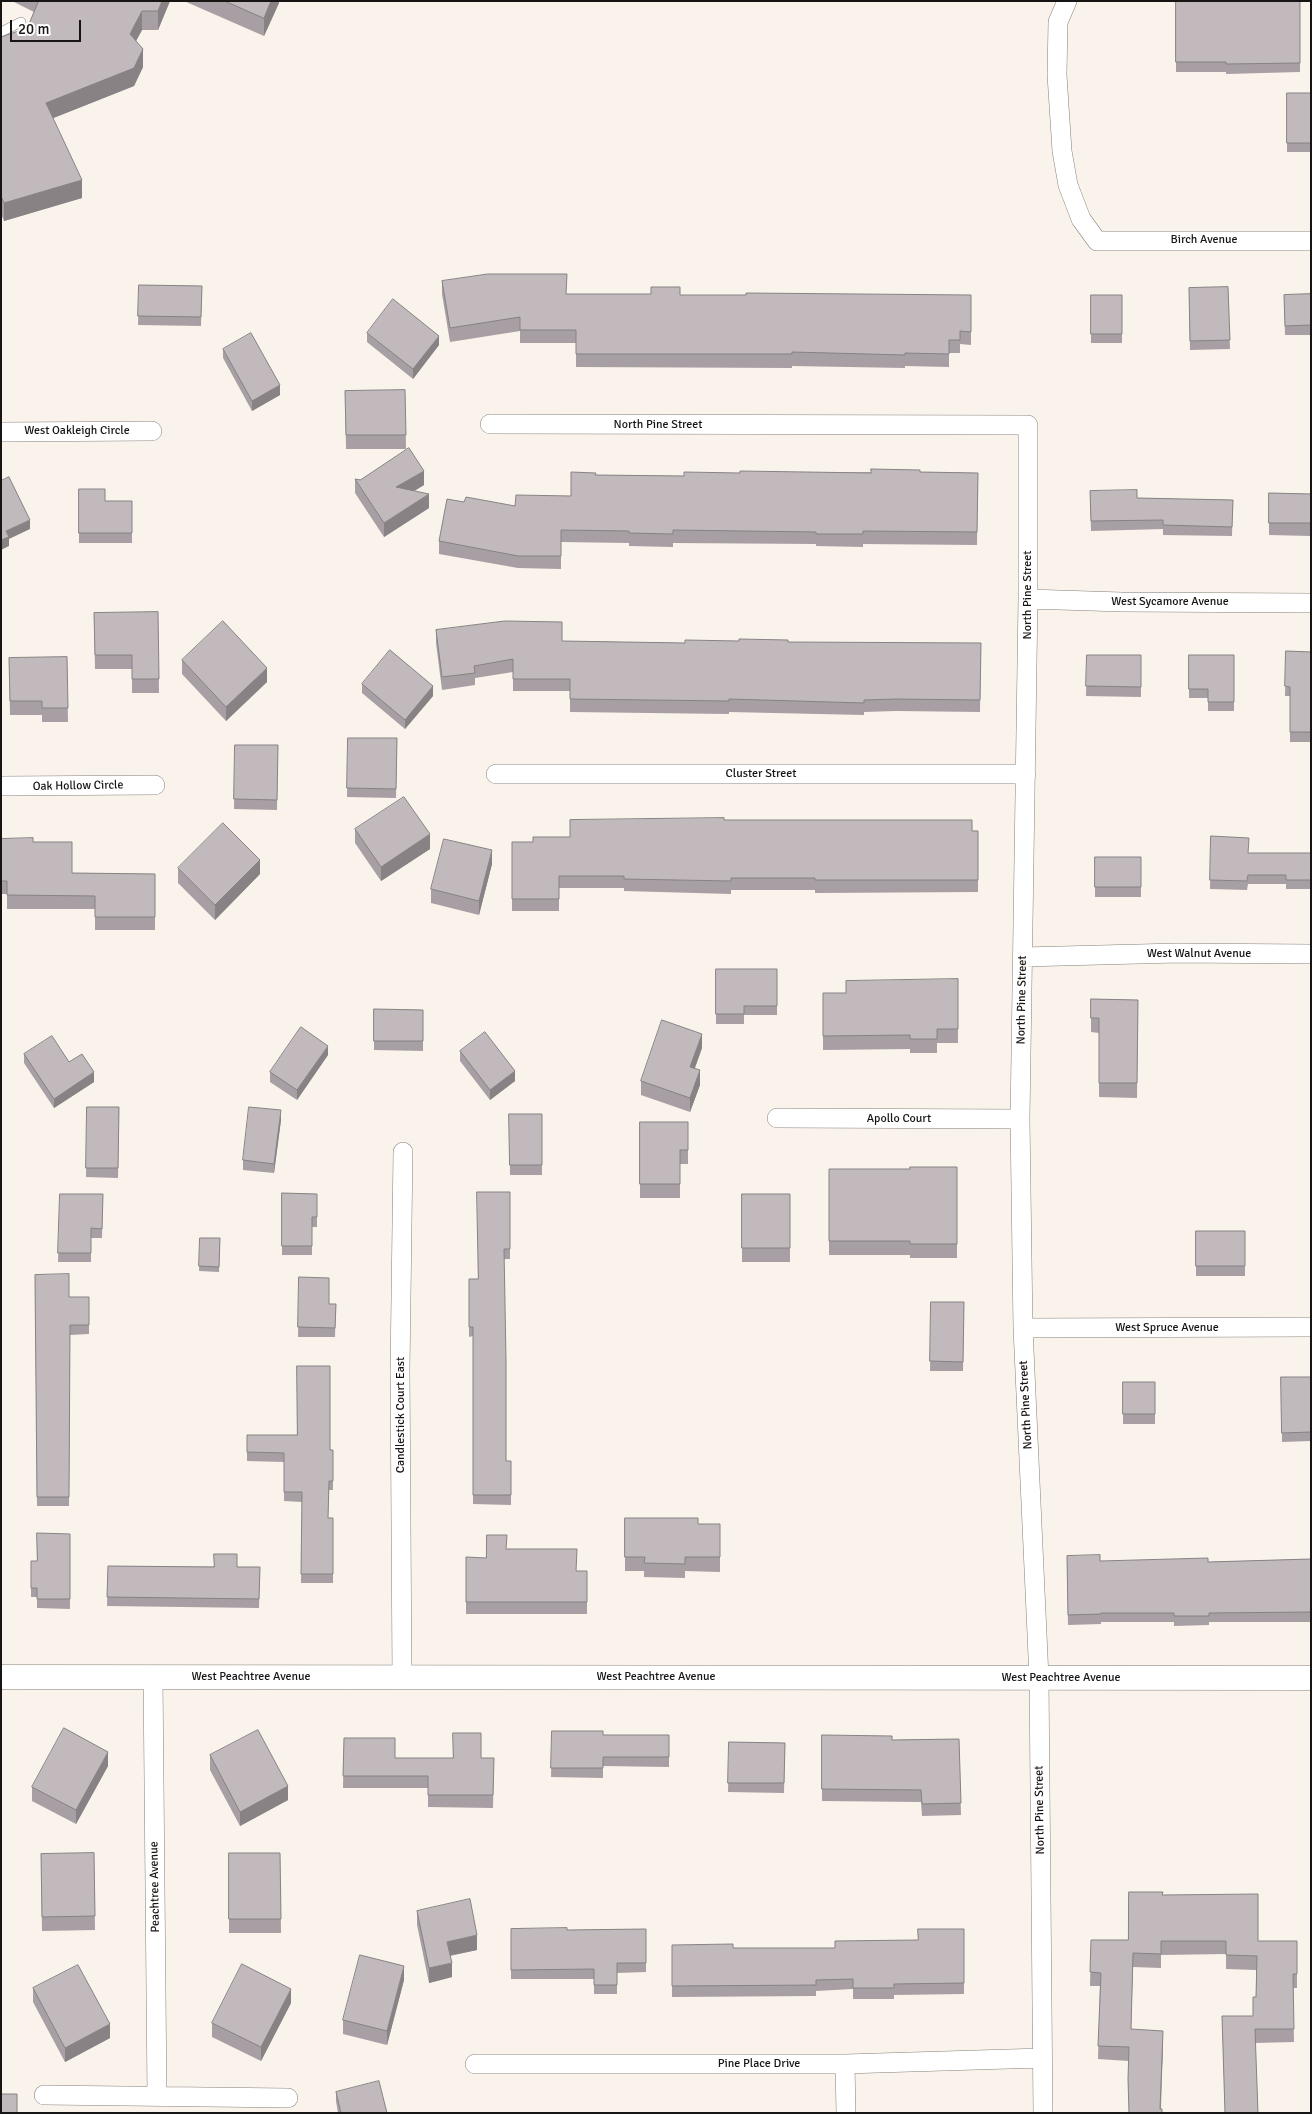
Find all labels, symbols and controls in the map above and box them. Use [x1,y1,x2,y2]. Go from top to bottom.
scale bar [12,10,84,42]
text: 20 m [18,20,49,38]
street label: Birch Avenue [1170,233,1238,247]
street label: North Pine Street [614,418,702,432]
street label: West Oakleigh Circle [24,424,130,438]
street label: North Pine Street [1021,551,1035,639]
street label: West Sycamore Avenue [1111,595,1229,609]
street label: Cluster Street [726,767,796,781]
street label: Oak Hollow Circle [32,778,124,794]
street label: West Walnut Avenue [1147,947,1251,961]
street label: North Pine Street [1014,955,1030,1045]
street label: Apollo Court [867,1112,931,1126]
street label: West Spruce Avenue [1115,1321,1219,1335]
street label: Candlestick Court East [394,1357,408,1473]
street label: North Pine Street [1016,1360,1036,1450]
street label: West Peachtree Avenue [191,1670,311,1684]
street label: West Peachtree Avenue [596,1670,716,1684]
street label: West Peachtree Avenue [1001,1671,1121,1685]
street label: North Pine Street [1032,1765,1048,1855]
street label: Peachtree Avenue [147,1841,163,1933]
street label: Pine Place Drive [718,2057,800,2071]

